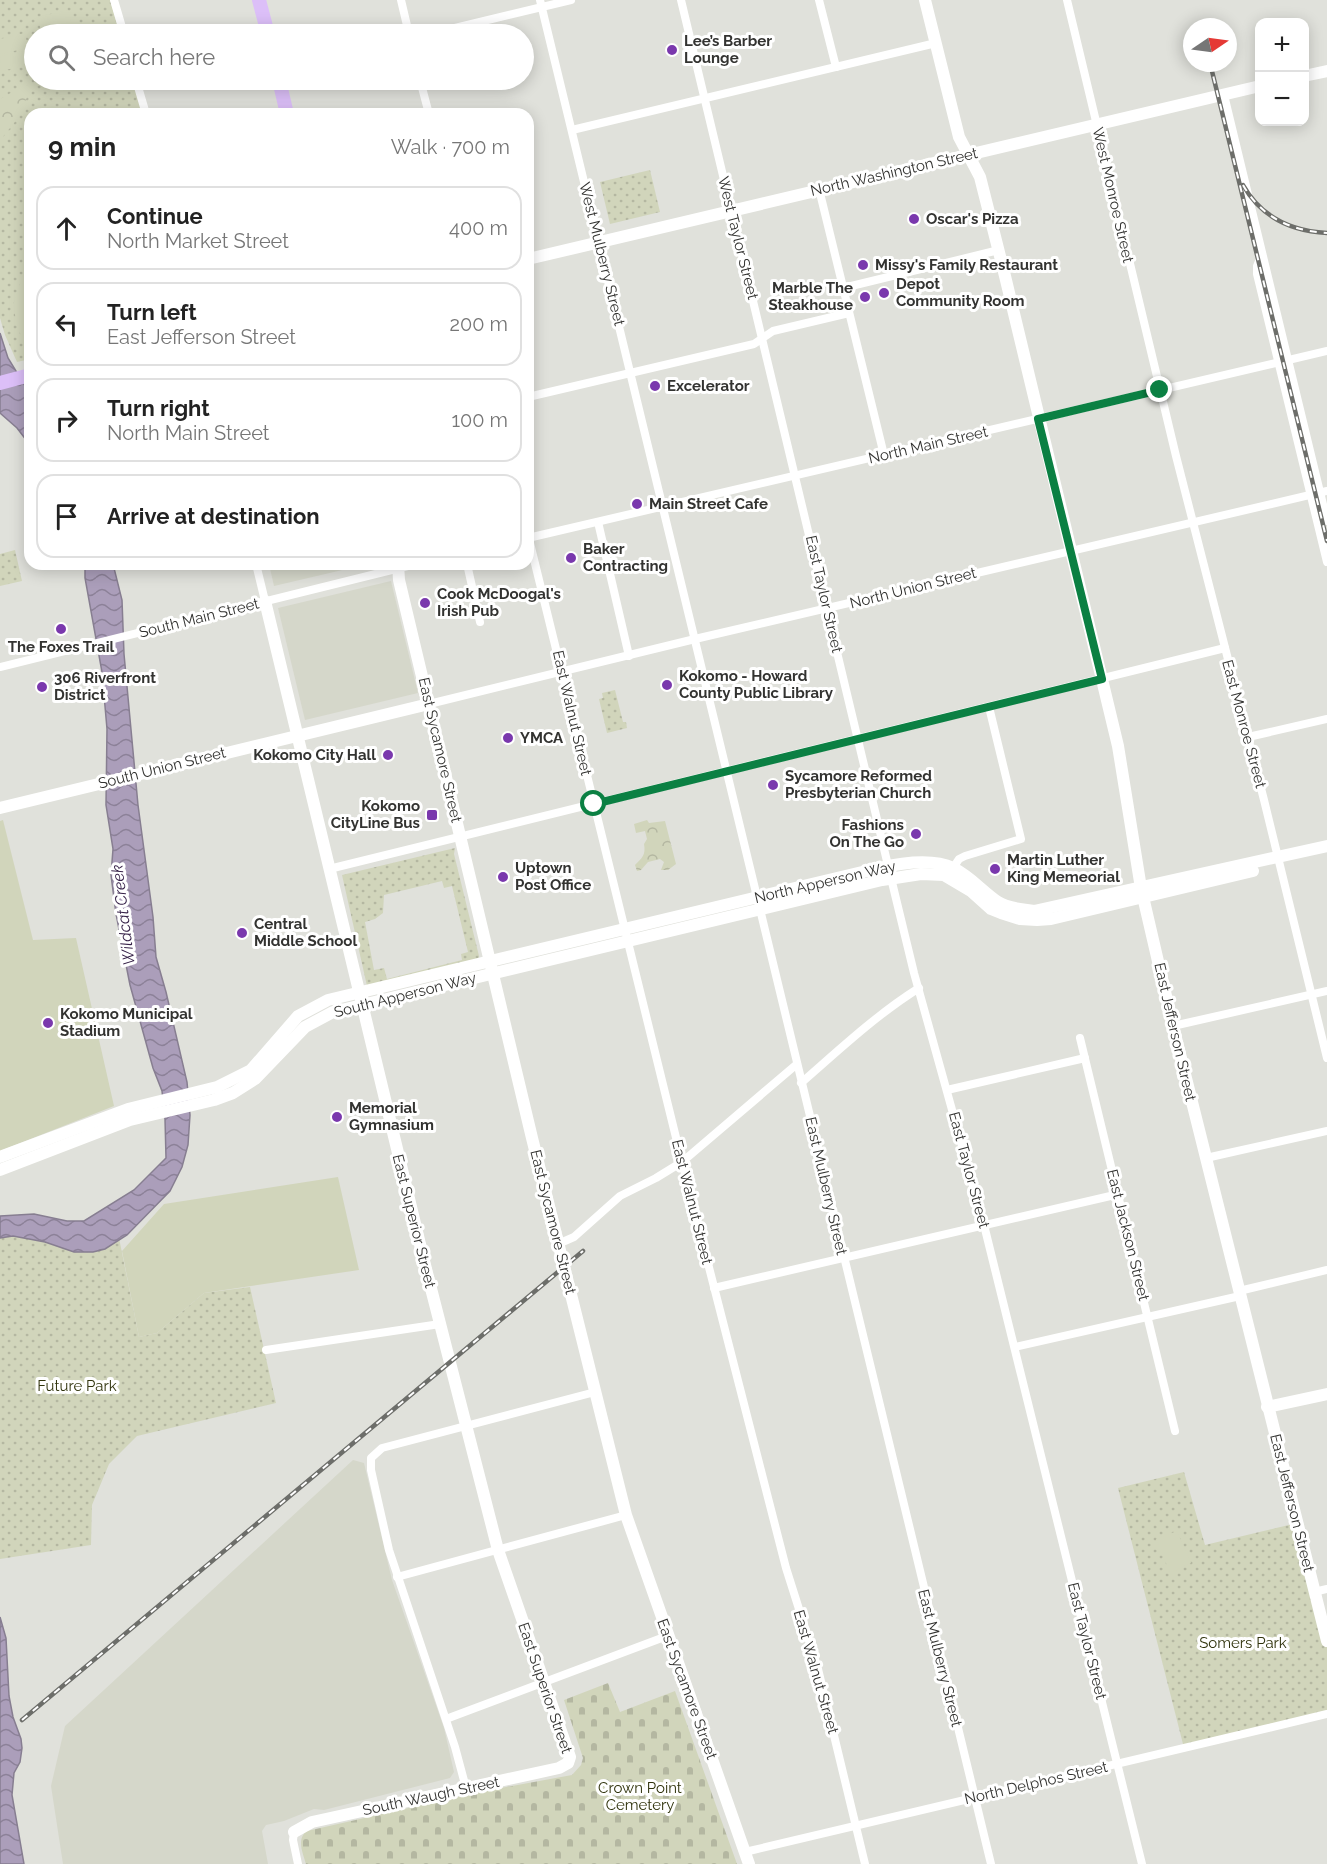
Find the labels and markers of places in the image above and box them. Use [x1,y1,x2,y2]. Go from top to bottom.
place label: Lee’s Barber Lounge [684,32,772,67]
marker: Lee’s Barber Lounge [665,43,679,57]
place label: Oscar's Pizza [926,210,1019,228]
marker: Oscar's Pizza [907,212,921,226]
place label: Missy's Family Restaurant [875,256,1058,274]
marker: Missy's Family Restaurant [856,258,870,272]
place label: Depot Community Room [896,275,1025,310]
place label: Marble The Steakhouse [769,279,853,314]
marker: Depot Community Room [877,286,891,300]
marker: Marble The Steakhouse [858,290,872,304]
place label: Excelerator [667,377,750,395]
marker: Excelerator [648,379,662,393]
place label: Main Street Cafe [649,495,768,513]
marker: Main Street Cafe [630,497,644,511]
place label: Baker Contracting [583,540,668,575]
marker: Baker Contracting [564,551,578,565]
place label: Cook McDoogal's Irish Pub [437,585,561,620]
marker: Cook McDoogal's Irish Pub [418,596,432,610]
marker: The Foxes Trail [54,622,68,636]
place label: The Foxes Trail [8,638,114,656]
place label: Kokomo - Howard County Public Library [679,667,834,702]
place label: 306 Riverfront District [54,669,156,704]
marker: Kokomo - Howard County Public Library [660,678,674,692]
marker: 306 Riverfront District [35,680,49,694]
place label: YMCA [520,729,564,747]
marker: YMCA [501,731,515,745]
place label: Kokomo City Hall [253,746,376,764]
marker: Kokomo City Hall [381,748,395,762]
place label: Sycamore Reformed Presbyterian Church [785,767,932,802]
marker: Sycamore Reformed Presbyterian Church [766,778,780,792]
place label: Kokomo CityLine Bus [331,797,420,832]
marker: Kokomo CityLine Bus [425,808,439,822]
place label: Fashions On The Go [830,816,904,851]
marker: Fashions On The Go [909,827,923,841]
place label: Martin Luther King Memeorial [1007,851,1120,886]
place label: Uptown Post Office [515,859,591,894]
marker: Martin Luther King Memeorial [988,862,1002,876]
marker: Uptown Post Office [496,870,510,884]
place label: Central Middle School [254,915,357,950]
marker: Central Middle School [235,926,249,940]
place label: Kokomo Municipal Stadium [60,1005,193,1040]
marker: Kokomo Municipal Stadium [41,1016,55,1030]
place label: Memorial Gymnasium [349,1099,434,1134]
marker: Memorial Gymnasium [330,1110,344,1124]

